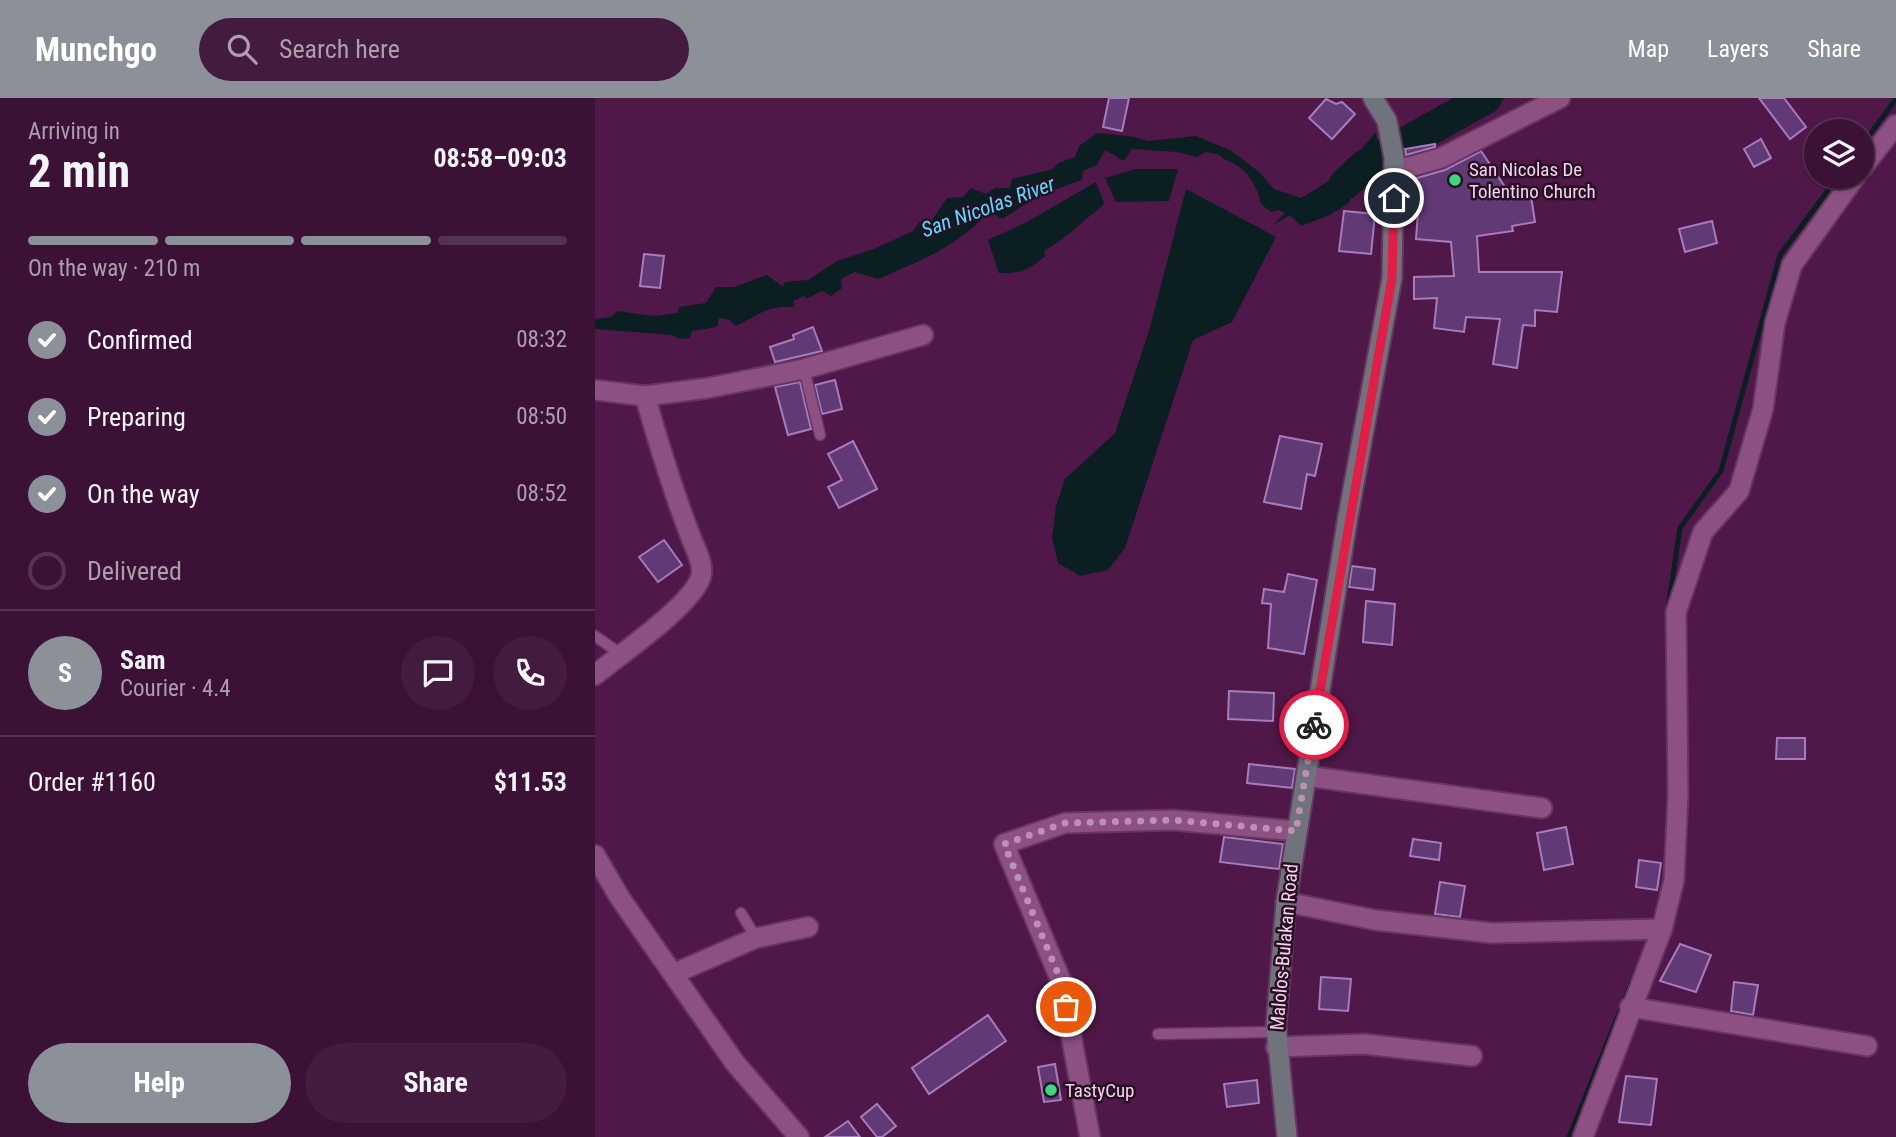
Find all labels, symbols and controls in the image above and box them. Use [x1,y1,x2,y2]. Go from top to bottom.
search box [199,18,689,81]
text: Munchgo [35,30,157,69]
icon: search [223,30,261,68]
text: Search here [279,34,400,64]
text: Map [1628,35,1669,63]
text: Layers [1707,35,1769,63]
text: Share [1807,35,1861,63]
text: Arriving in [28,118,120,145]
map controls [1804,119,1874,189]
button: layers [1804,119,1874,189]
text: 08:58–09:03 [433,143,567,173]
text: 2 min [28,144,130,198]
place label: San Nicolas De Tolentino Church [1469,158,1596,203]
pin [1364,168,1424,228]
water label: San Nicolas River [918,171,1059,242]
marker: San Nicolas De Tolentino Church [1447,172,1463,188]
icon: home [1375,179,1413,217]
text: On the way · 210 m [28,255,200,282]
icon: check [28,321,66,359]
text: Confirmed [87,325,193,355]
text: 08:32 [516,326,567,353]
icon: check [28,398,66,436]
text: Preparing [87,402,186,432]
text: 08:50 [516,403,567,430]
icon: check [28,475,66,513]
text: On the way [87,479,200,509]
text: 08:52 [516,480,567,507]
text: Delivered [87,556,182,586]
button: chat [401,636,475,710]
button: phone [493,636,567,710]
text: Sam [120,645,166,675]
text: S [58,658,72,688]
text: Courier · 4.4 [120,675,231,702]
courier [1279,690,1349,760]
icon: bike [1295,706,1333,744]
text: Order #1160 [28,767,156,797]
text: $11.53 [494,767,567,797]
street label: Malolos-Bulakan Road [1265,863,1303,1031]
pin [1036,977,1096,1037]
icon: bag [1047,988,1085,1026]
button: Help [28,1043,291,1123]
button: Share [305,1043,567,1123]
place label: TastyCup [1065,1079,1134,1102]
marker: TastyCup [1043,1082,1059,1098]

